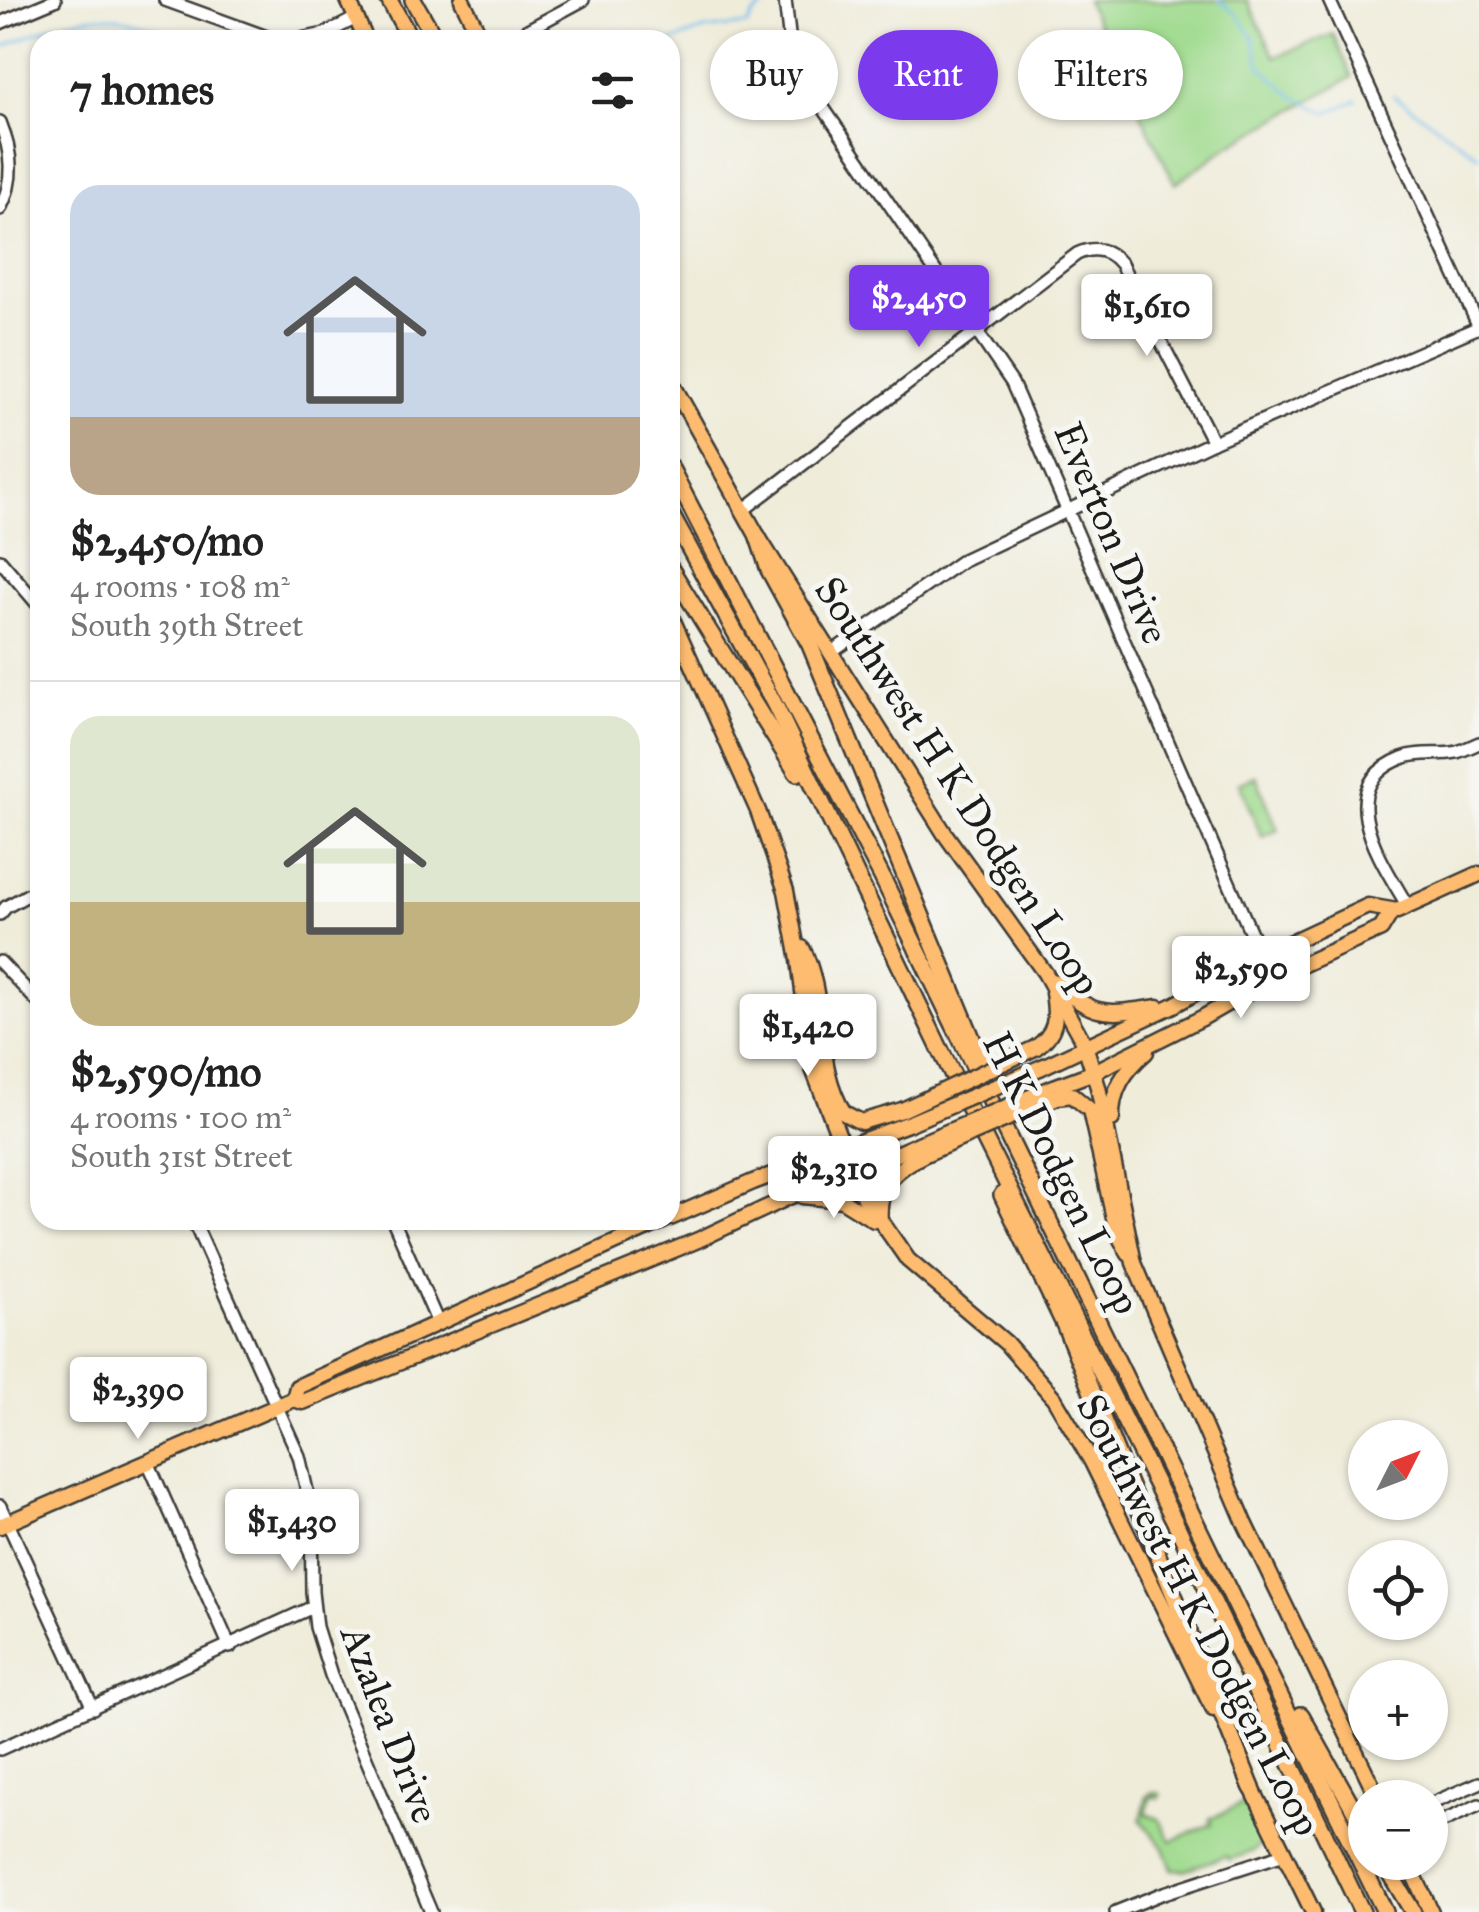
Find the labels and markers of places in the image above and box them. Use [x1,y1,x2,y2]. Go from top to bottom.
pin: $2,450 [838,265,1000,350]
pin: $1,610 [1066,274,1228,359]
pin: $2,590 [1160,936,1322,1021]
pin: $1,420 [727,994,889,1079]
pin: $2,310 [753,1136,915,1221]
pin: $2,390 [57,1357,219,1442]
pin: $1,430 [211,1489,373,1574]

